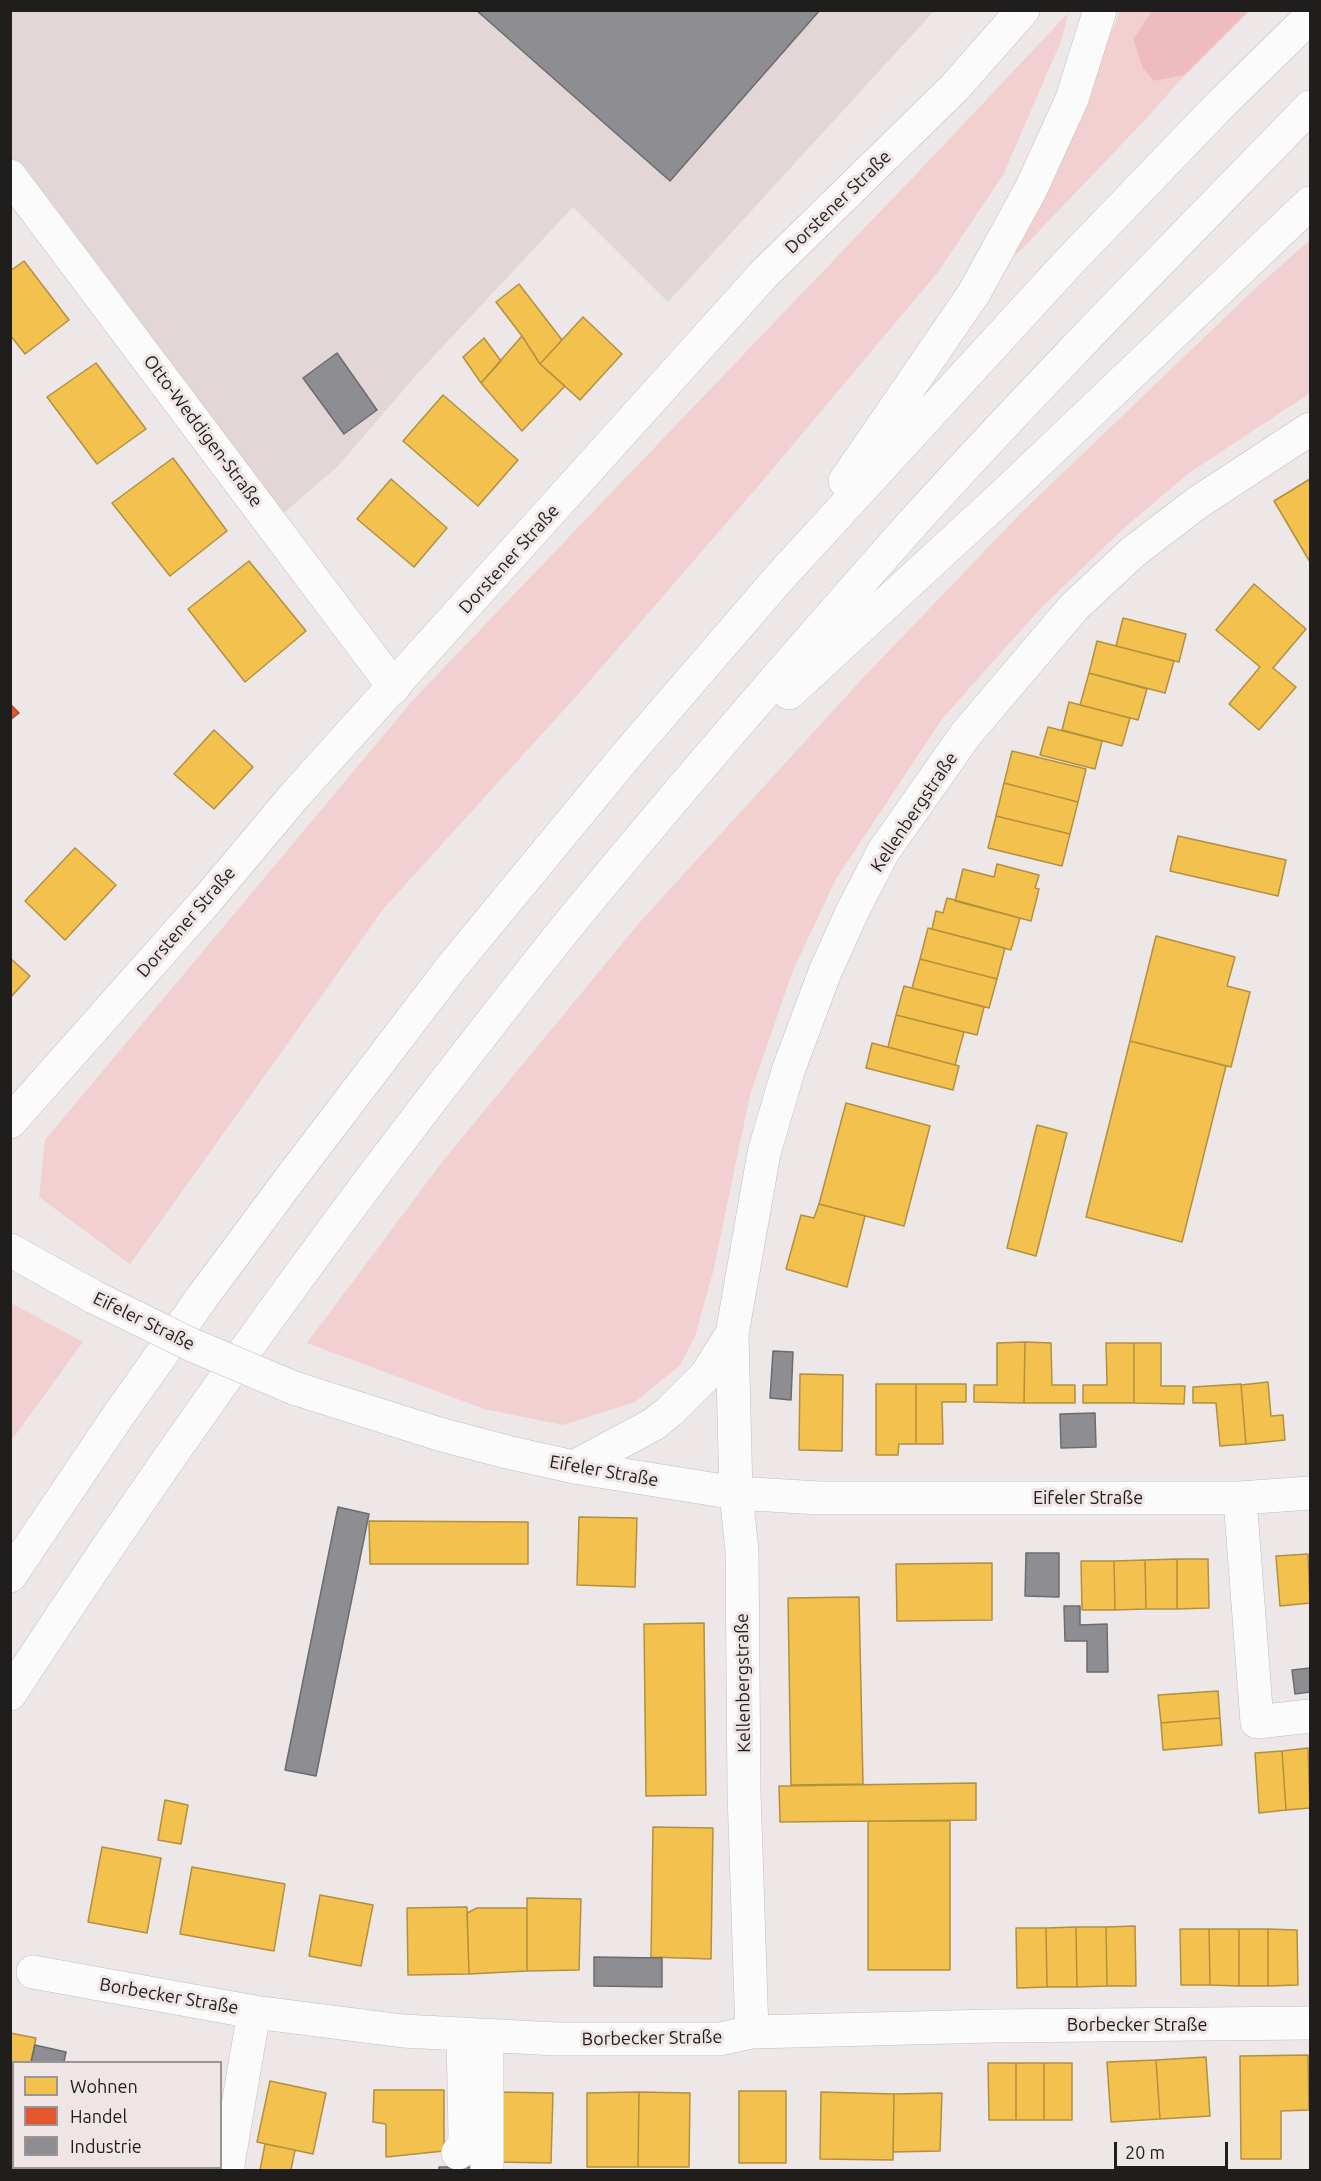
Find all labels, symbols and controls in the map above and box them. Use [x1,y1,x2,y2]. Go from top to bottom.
street label: Dorstener Straße [780,146,896,258]
street label: Otto-Weddigen-Straße [139,351,267,511]
street label: Dorstener Straße [454,500,564,618]
street label: Kellenbergstraße [866,748,962,876]
street label: Dorstener Straße [132,862,240,982]
street label: Eifeler Straße [90,1287,198,1355]
street label: Eifeler Straße [548,1451,660,1491]
street label: Eifeler Straße [1033,1487,1143,1509]
street label: Kellenbergstraße [731,1613,755,1753]
street label: Borbecker Straße [98,1973,240,2019]
street label: Borbecker Straße [1067,2014,1207,2036]
street label: Borbecker Straße [582,2026,722,2050]
legend [12,2061,222,2169]
text: Wohnen [70,2076,138,2096]
text: Handel [70,2106,127,2126]
scale bar [1117,2130,1231,2168]
text: Industrie [70,2136,142,2156]
text: 20 m [1125,2142,1165,2162]

